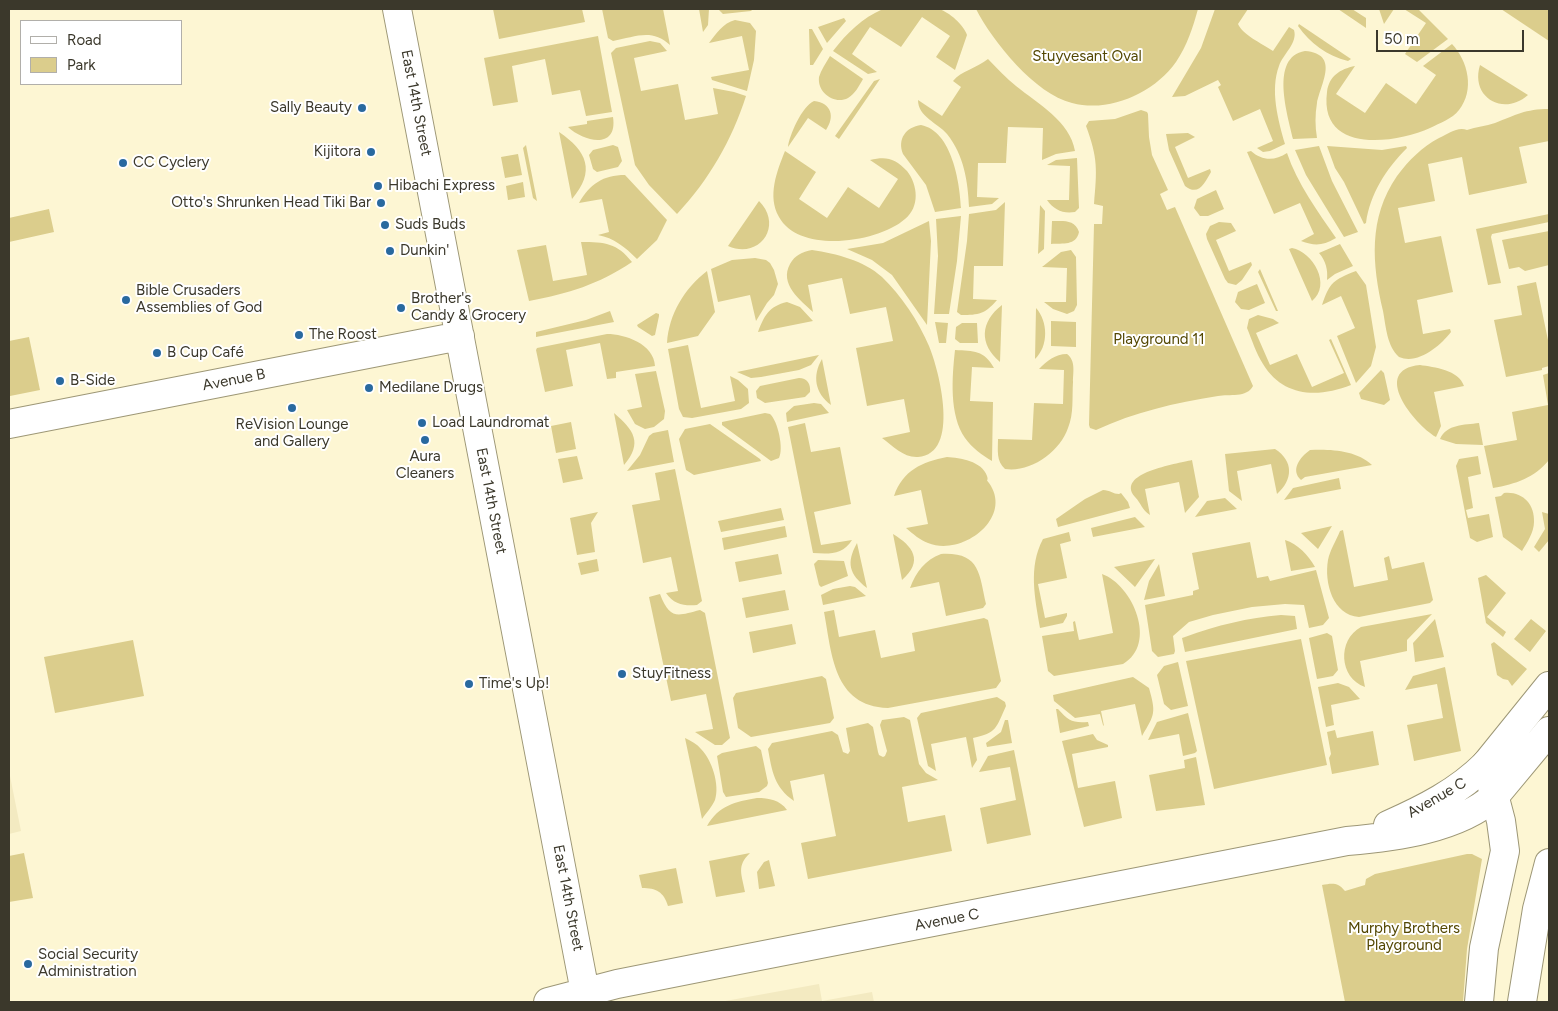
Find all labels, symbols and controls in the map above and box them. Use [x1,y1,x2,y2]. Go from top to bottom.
legend [20,20,182,85]
scale bar [1378,20,1526,52]
text: 50 m [1384,30,1419,48]
text: Road [67,31,102,49]
street label: East 14th Street [397,48,435,158]
park label: Stuyvesant Oval [1032,48,1142,66]
text: Park [67,56,96,74]
place label: Sally Beauty [270,99,352,117]
marker: Sally Beauty [356,102,368,114]
place label: Kijitora [314,143,361,161]
marker: Kijitora [365,146,377,158]
place label: CC Cyclery [133,154,209,172]
marker: CC Cyclery [117,157,129,169]
place label: Hibachi Express [388,177,495,195]
marker: Hibachi Express [372,180,384,192]
place label: Otto's Shrunken Head Tiki Bar [171,194,371,212]
marker: Otto's Shrunken Head Tiki Bar [375,197,387,209]
place label: Suds Buds [395,216,465,234]
marker: Suds Buds [379,219,391,231]
place label: Dunkin' [400,242,449,260]
marker: Dunkin' [384,245,396,257]
place label: Bible Crusaders Assemblies of God [136,282,262,317]
place label: Brother's Candy & Grocery [411,290,526,325]
marker: Bible Crusaders Assemblies of God [120,294,132,306]
marker: Brother's Candy & Grocery [395,302,407,314]
place label: The Roost [309,326,377,344]
marker: The Roost [293,329,305,341]
park label: Playground 11 [1113,331,1205,349]
place label: B Cup Café [167,344,244,362]
marker: B Cup Café [151,347,163,359]
street label: Avenue B [201,365,267,395]
place label: B-Side [70,372,115,390]
marker: B-Side [54,375,66,387]
place label: Medilane Drugs [379,379,483,397]
marker: Medilane Drugs [363,382,375,394]
marker: ReVision Lounge and Gallery [286,402,298,414]
place label: Load Laundromat [432,414,549,432]
place label: ReVision Lounge and Gallery [236,416,348,451]
marker: Load Laundromat [416,417,428,429]
marker: Aura Cleaners [419,434,431,446]
street label: East 14th Street [472,446,510,556]
place label: Aura Cleaners [396,448,454,483]
place label: StuyFitness [632,665,711,683]
marker: StuyFitness [616,668,628,680]
place label: Time's Up! [479,675,549,693]
marker: Time's Up! [463,678,475,690]
street label: Avenue C [1404,774,1470,822]
street label: East 14th Street [549,843,587,953]
street label: Avenue C [913,905,981,935]
park label: Murphy Brothers Playground [1348,920,1460,955]
place label: Social Security Administration [38,946,138,981]
marker: Social Security Administration [22,958,34,970]

